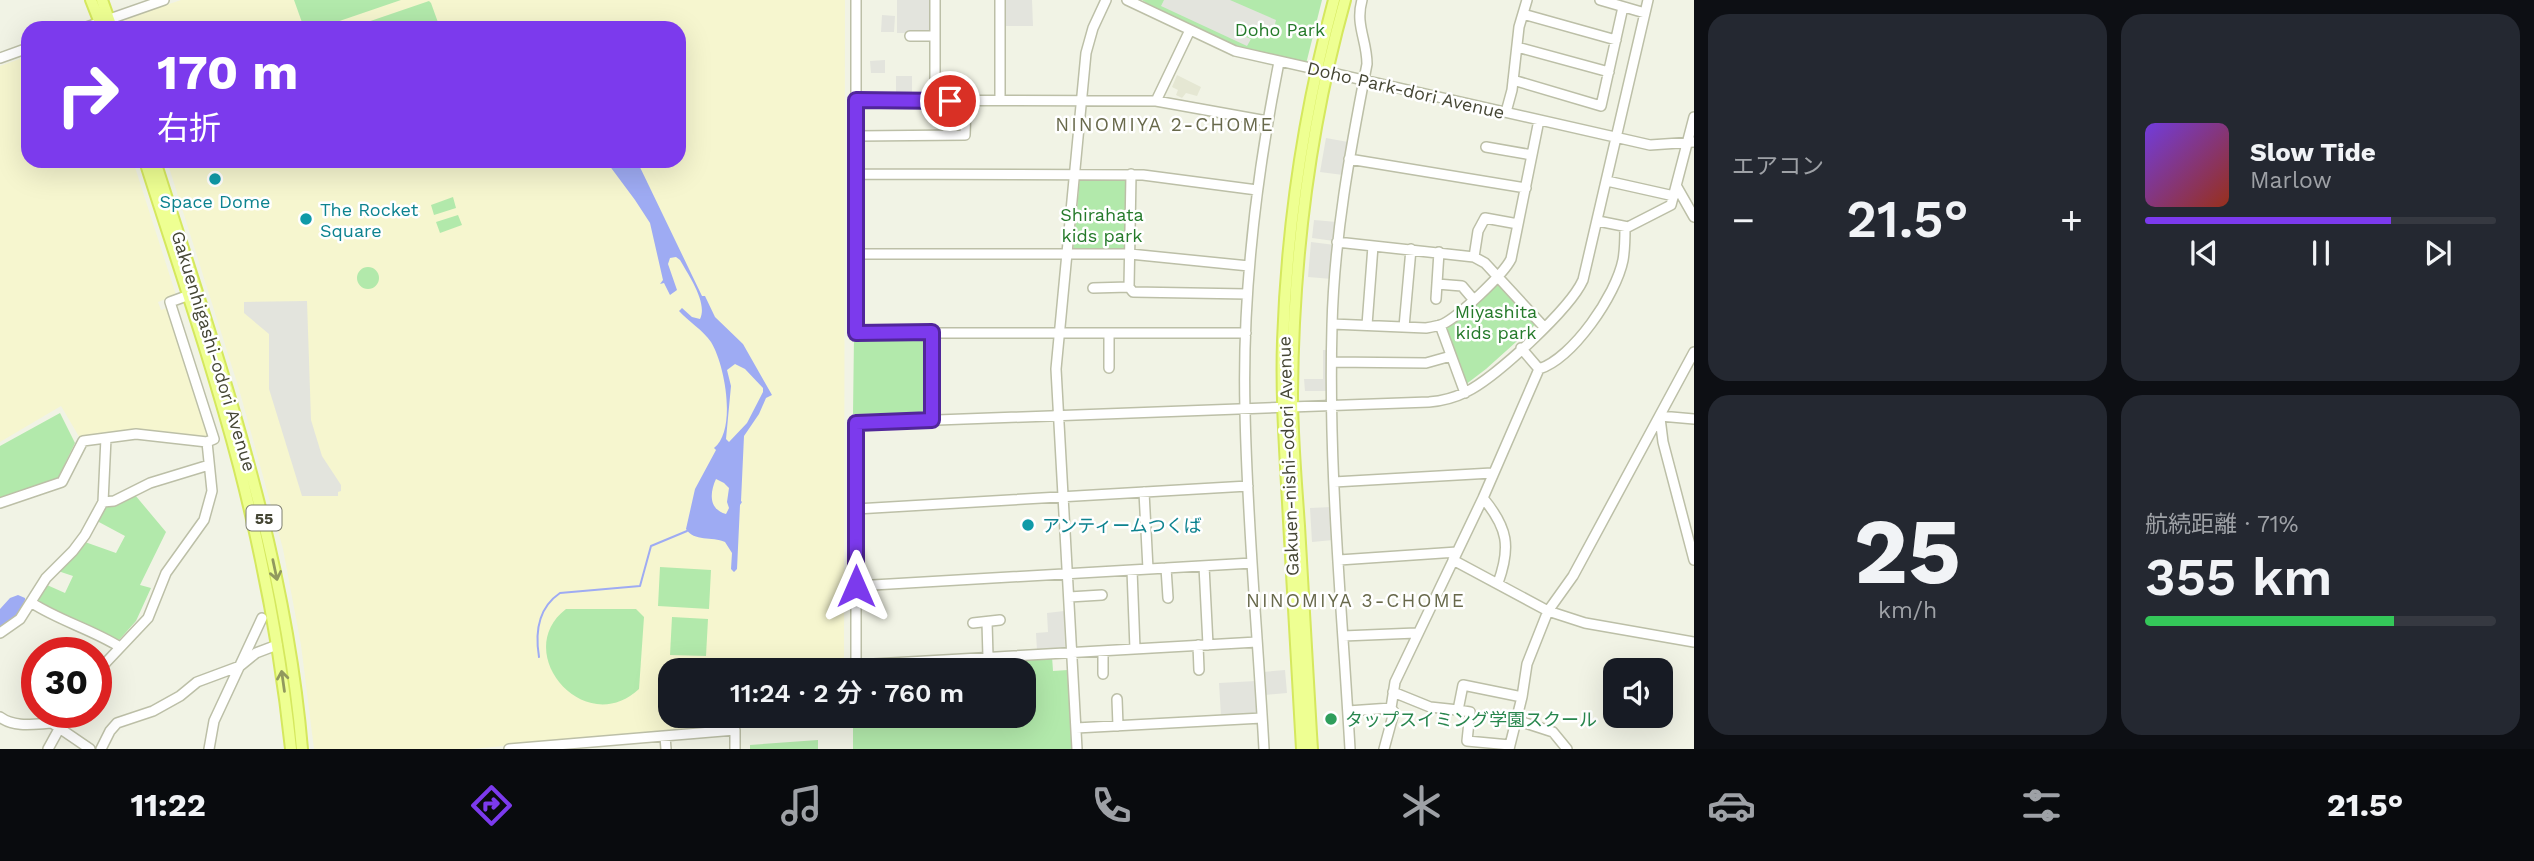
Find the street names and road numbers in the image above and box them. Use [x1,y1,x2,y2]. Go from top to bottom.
street label: Doho Park-dori Avenue [1305,57,1507,123]
street label: Gakuenhigashi-odori Avenue [167,228,261,474]
street label: Gakuen-nishi-odori Avenue [1273,336,1303,576]
road number: 55 [246,505,282,530]

